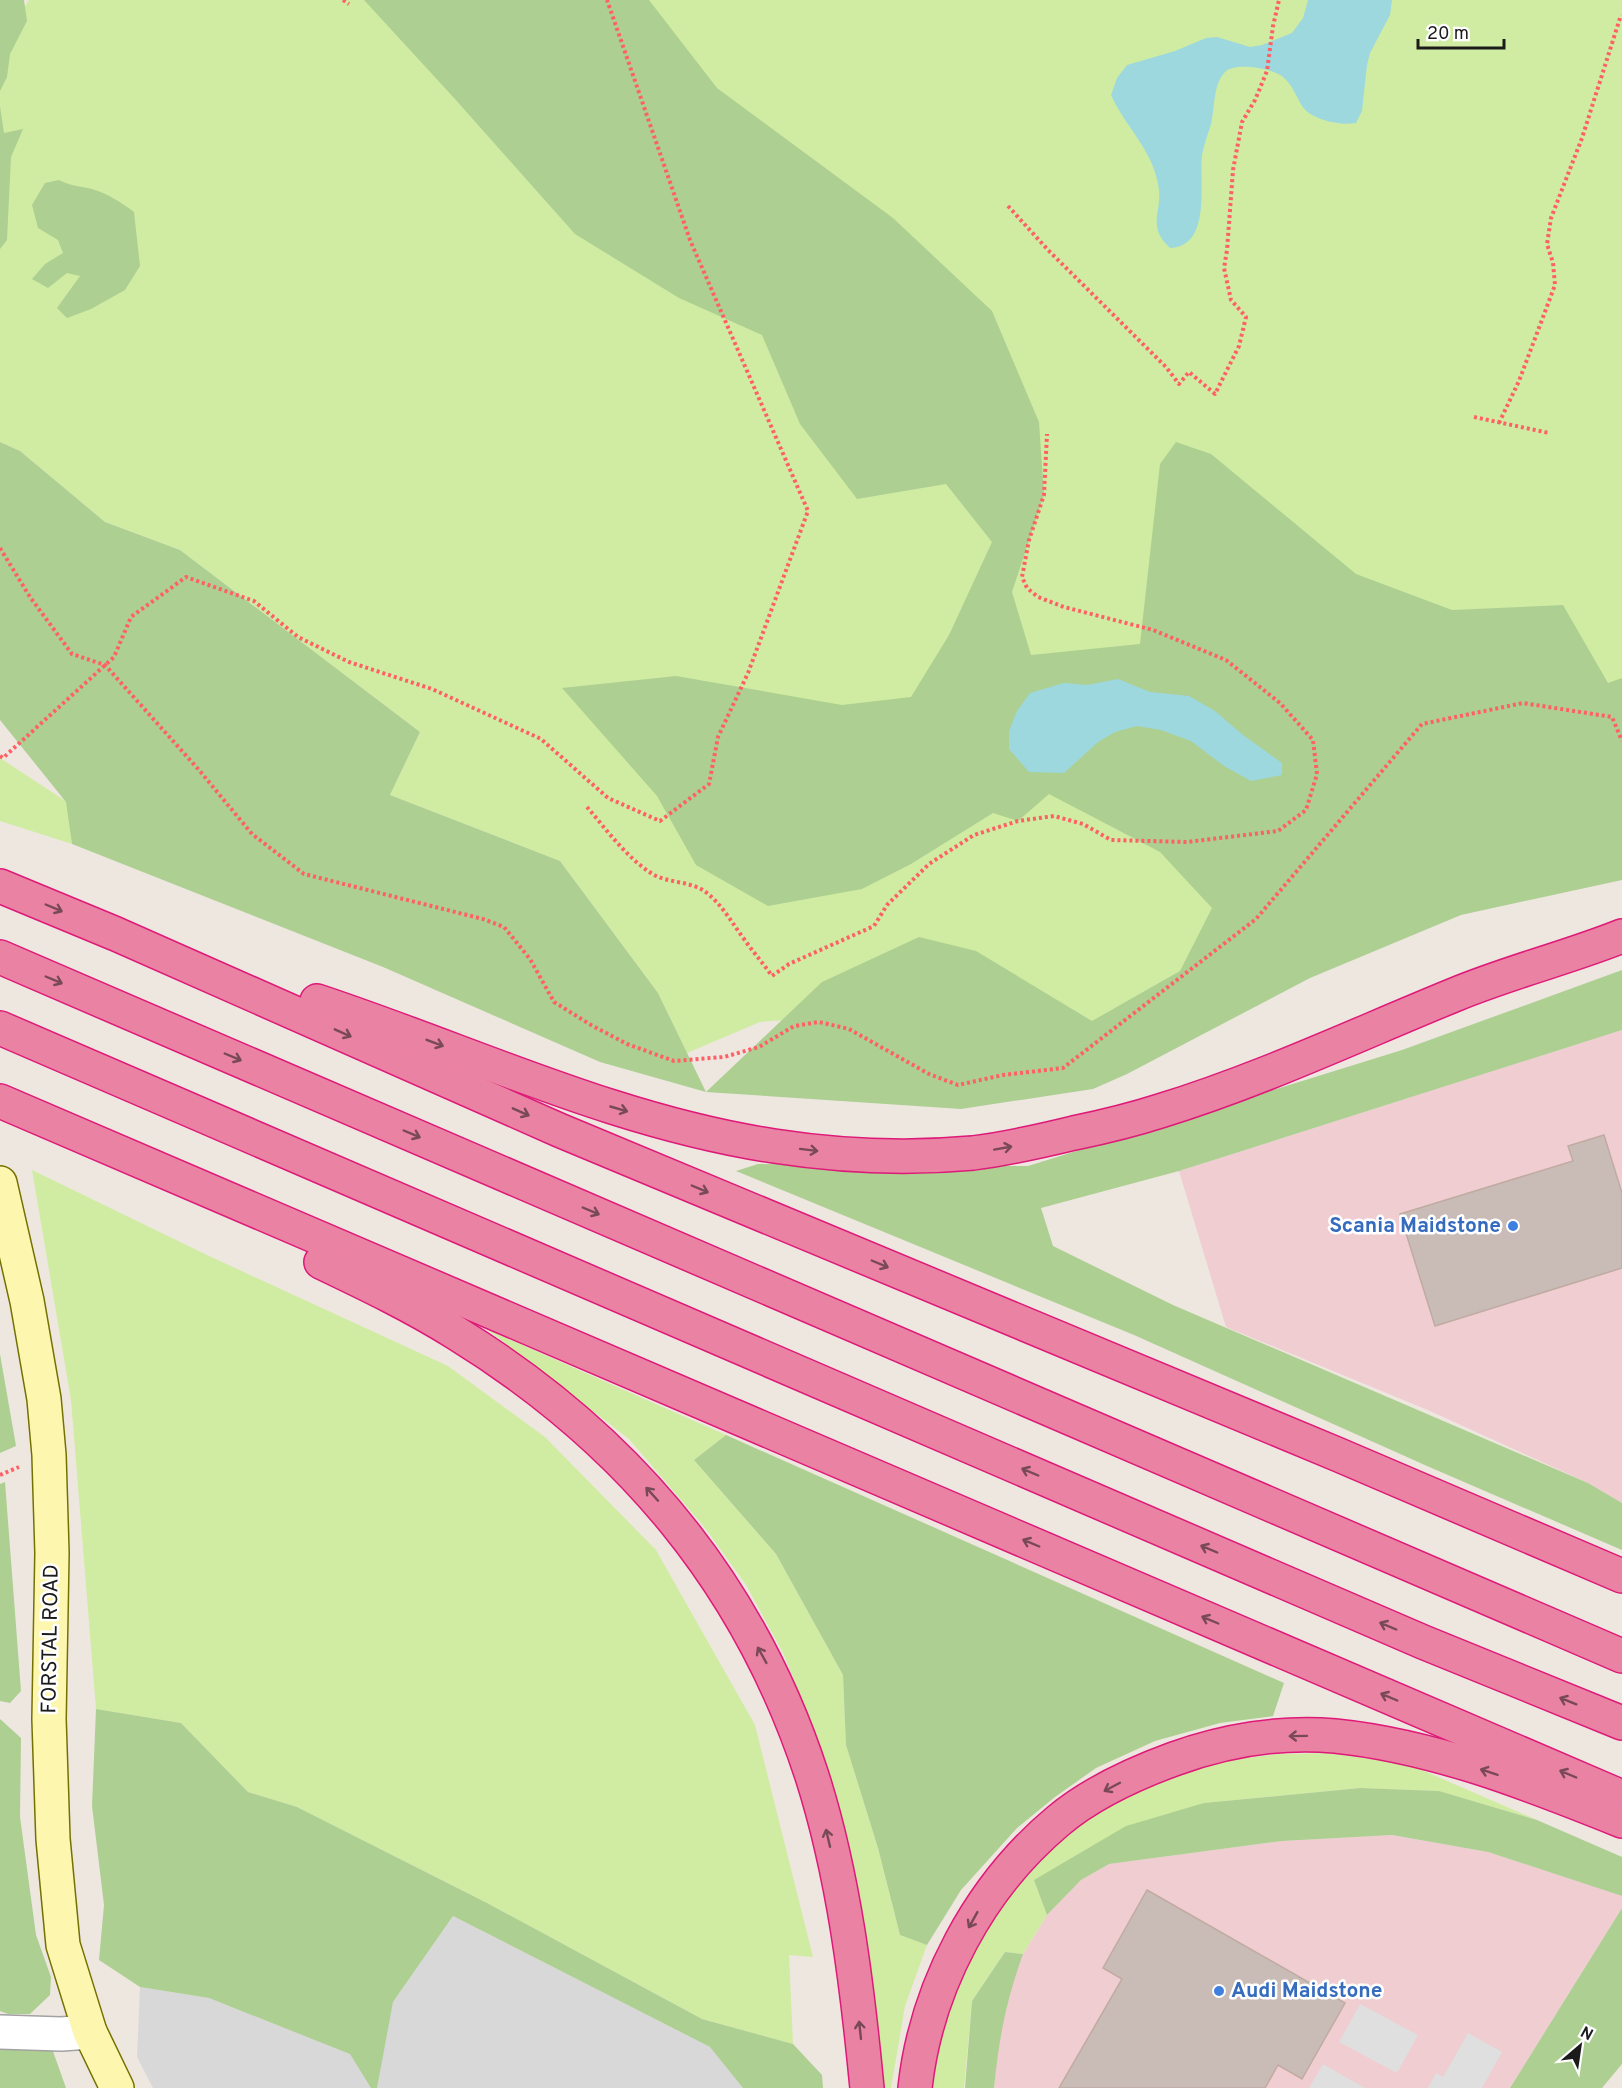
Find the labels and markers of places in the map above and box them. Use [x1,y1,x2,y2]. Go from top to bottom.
place label: Scania Maidstone [1329,1213,1501,1240]
marker: Scania Maidstone [1506,1219,1520,1233]
place label: Audi Maidstone [1231,1978,1383,2005]
marker: Audi Maidstone [1212,1984,1226,1998]

